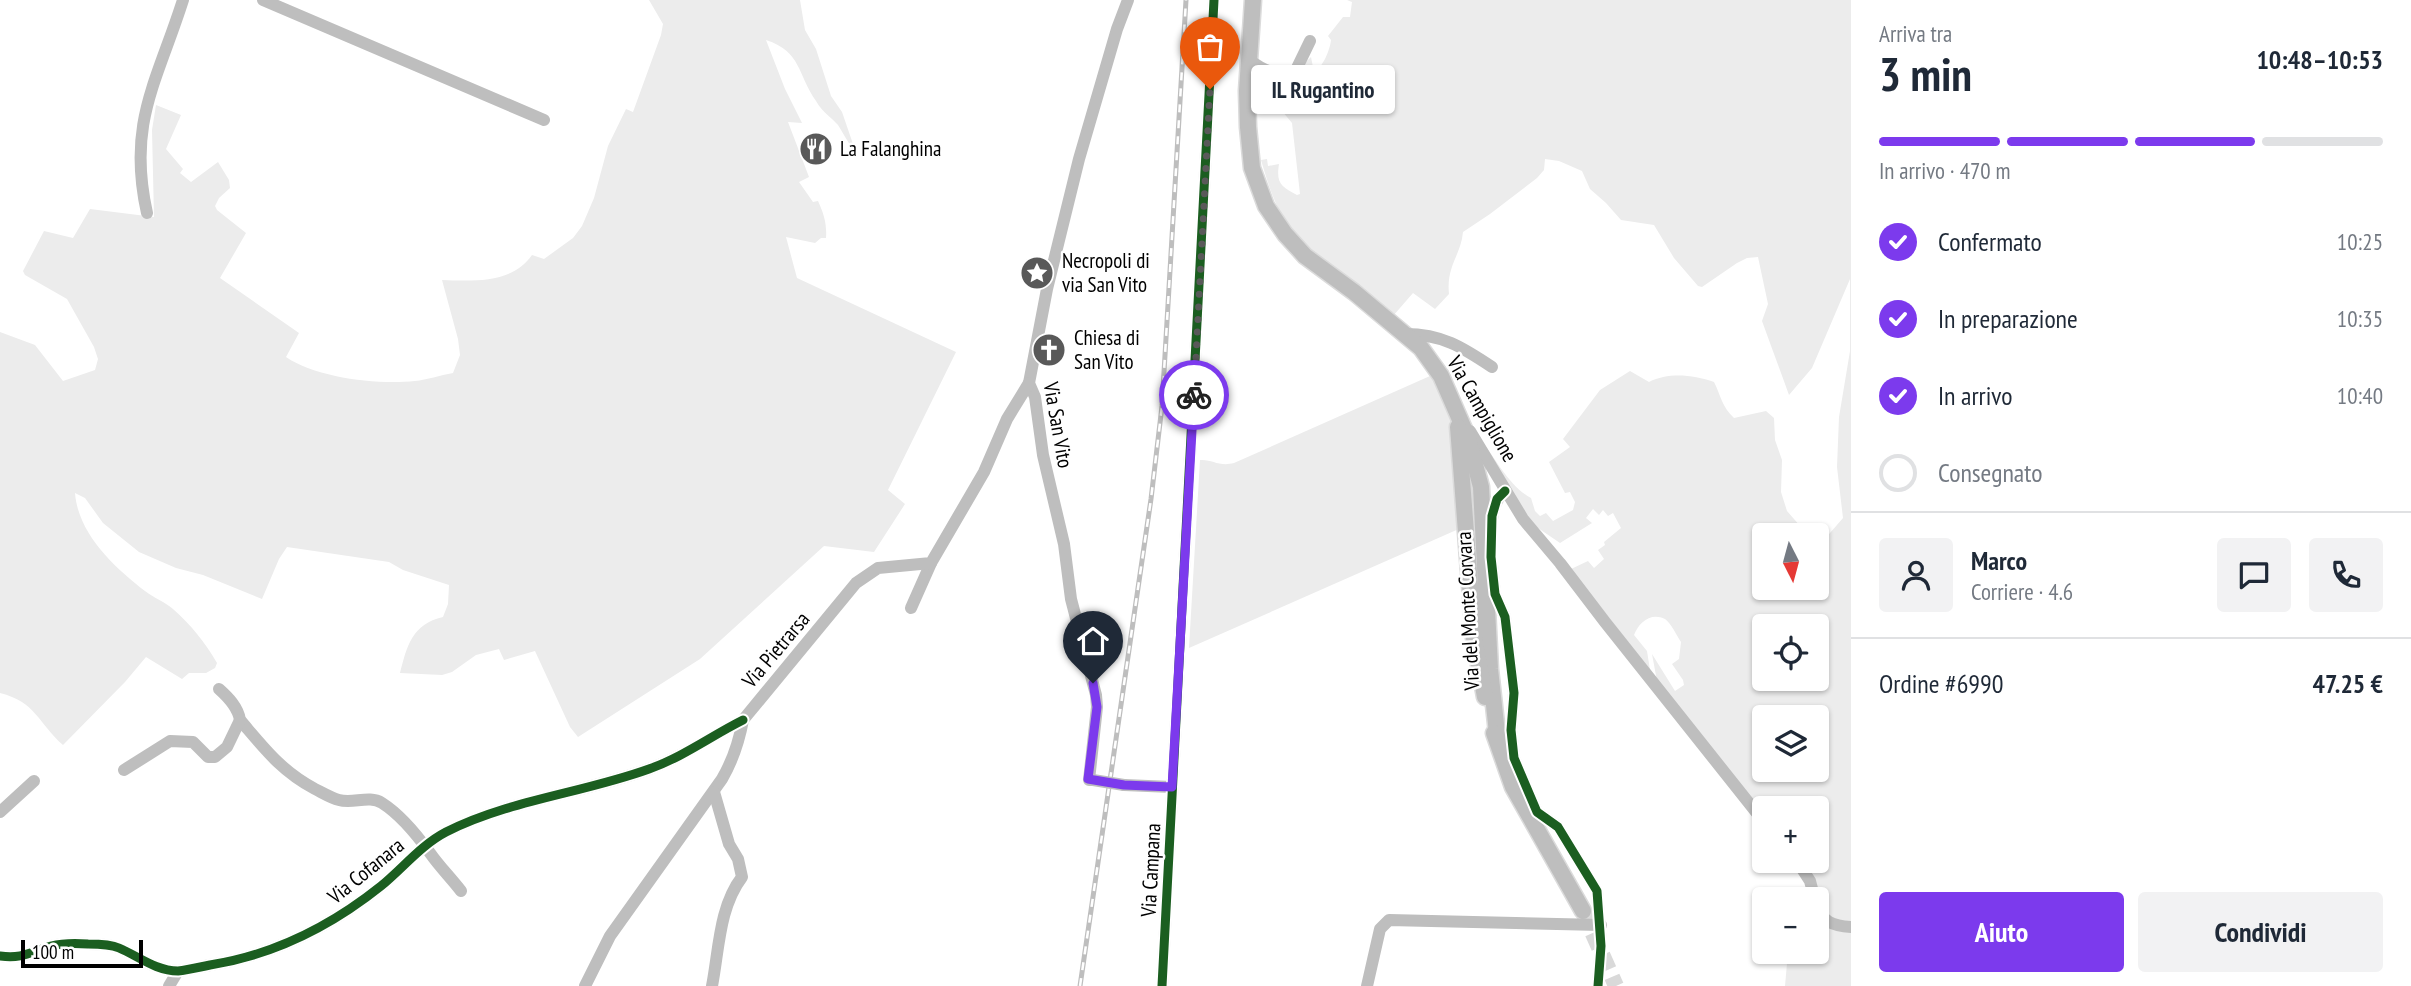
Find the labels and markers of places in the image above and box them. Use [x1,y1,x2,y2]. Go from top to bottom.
pin [1180,17,1240,89]
callout: IL Rugantino [1252,64,1396,114]
restaurant icon: La Falanghina [797,130,835,168]
place label: La Falanghina [840,135,941,162]
place label: Necropoli di via San Vito [1062,247,1150,298]
place icon: Necropoli di via San Vito [1018,254,1056,292]
place label: Chiesa di San Vito [1074,324,1140,375]
church icon: Chiesa di San Vito [1030,331,1068,369]
pin [1063,611,1123,683]

